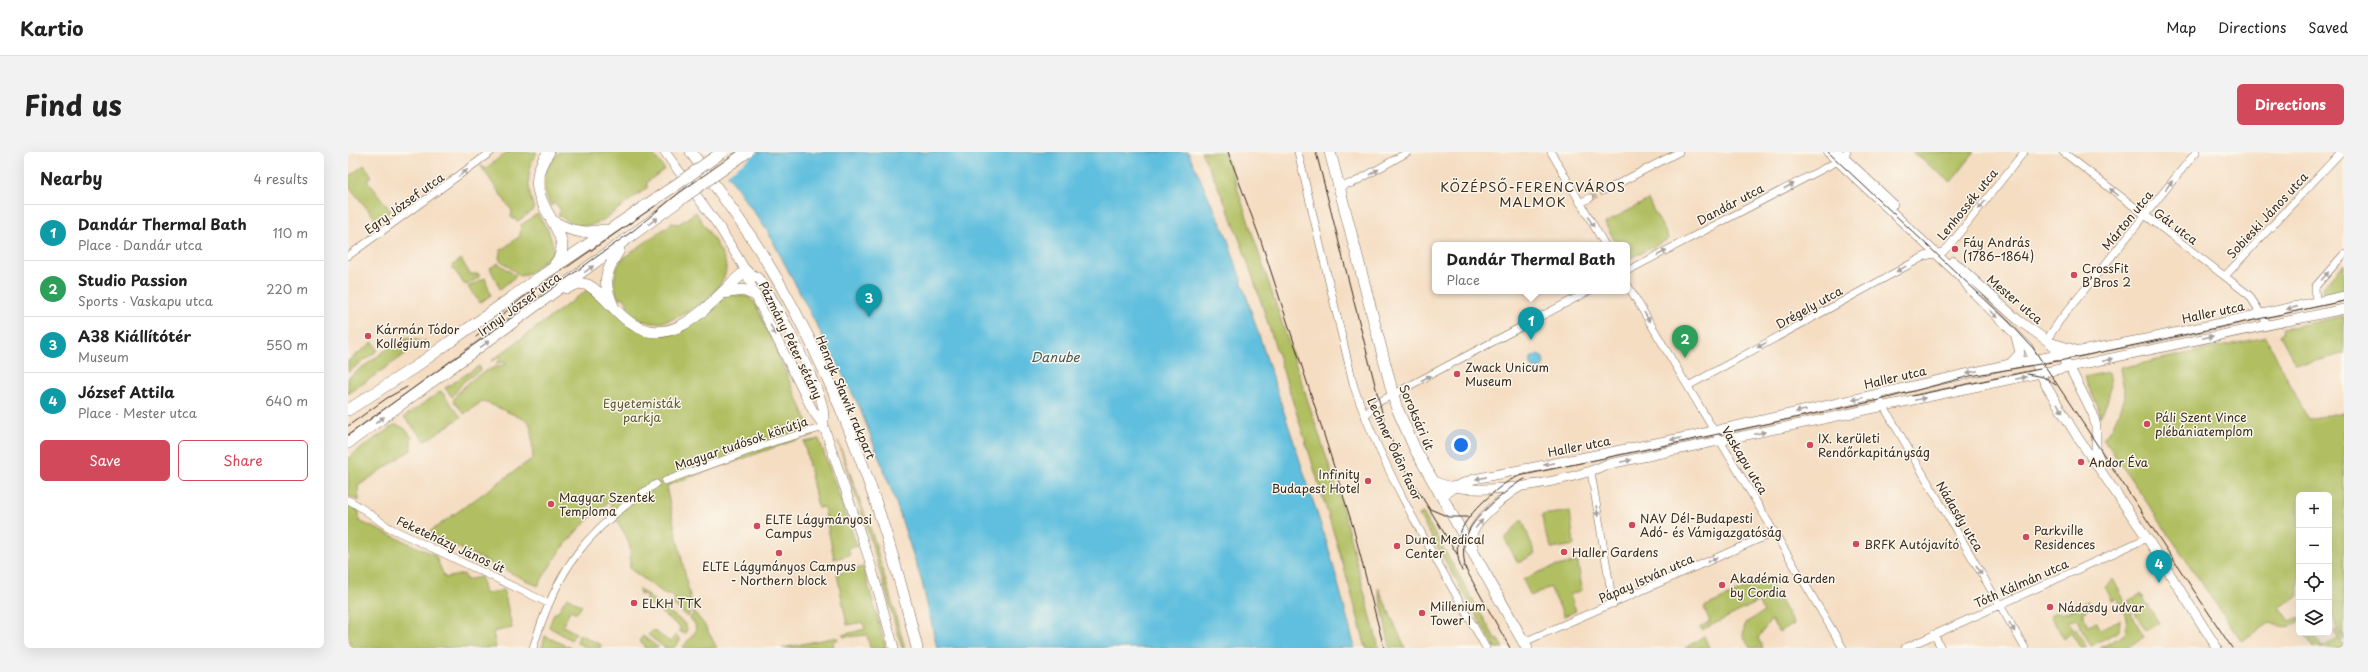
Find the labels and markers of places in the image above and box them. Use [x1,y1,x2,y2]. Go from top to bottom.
place label: Fáy András (1786–1864) [1963,233,2034,265]
marker: Fáy András (1786–1864) [1950,244,1960,254]
place label: CrossFit B’Bros 2 [2082,259,2131,291]
marker: CrossFit B’Bros 2 [2069,270,2079,280]
pin: 3 [856,284,882,317]
pin: 1 [1518,307,1544,340]
place label: Kármán Tódor Kollégium [376,320,460,352]
pin: 2 [1672,325,1698,358]
marker: Kármán Tódor Kollégium [363,331,373,341]
place label: Zwack Unicum Museum [1465,358,1549,390]
marker: Zwack Unicum Museum [1452,369,1462,379]
place label: Páli Szent Vince plébániatemplom [2155,408,2253,440]
marker: Páli Szent Vince plébániatemplom [2142,419,2152,429]
place label: IX. kerületi Rendőrkapitányság [1818,429,1930,461]
marker: IX. kerületi Rendőrkapitányság [1805,440,1815,450]
place label: Andor Éva [2089,453,2149,471]
marker: Andor Éva [2076,457,2086,467]
place label: Infinity Budapest Hotel [1272,465,1360,497]
marker: Infinity Budapest Hotel [1363,476,1373,486]
place label: Magyar Szentek Temploma [559,488,655,520]
marker: Magyar Szentek Temploma [546,499,556,509]
place label: NAV Dél-Budapesti Adó- és Vámigazgatóság [1640,509,1782,541]
place label: ELTE Lágymányosi Campus [765,510,872,542]
marker: NAV Dél-Budapesti Adó- és Vámigazgatóság [1627,520,1637,530]
marker: ELTE Lágymányosi Campus [752,521,762,531]
place label: Parkville Residences [2034,521,2096,553]
place label: Duna Medical Center [1405,530,1485,562]
marker: Parkville Residences [2021,532,2031,542]
place label: BRFK Autójavító [1864,535,1960,553]
marker: BRFK Autójavító [1851,539,1861,549]
marker: Duna Medical Center [1392,541,1402,551]
place label: Haller Gardens [1572,543,1659,561]
marker: Haller Gardens [1559,547,1569,557]
marker: ELTE Lágymányos Campus - Northern block [774,548,784,558]
pin: 4 [2146,550,2172,583]
place label: ELTE Lágymányos Campus - Northern block [702,557,857,589]
place label: Akadémia Garden by Cordia [1730,569,1835,601]
marker: Akadémia Garden by Cordia [1717,580,1727,590]
place label: ELKH TTK [642,594,702,612]
place label: Millenium Tower I [1430,597,1486,629]
marker: ELKH TTK [629,598,639,608]
place label: Nádasdy udvar [2058,598,2145,616]
marker: Nádasdy udvar [2045,602,2055,612]
marker: Millenium Tower I [1417,608,1427,618]

